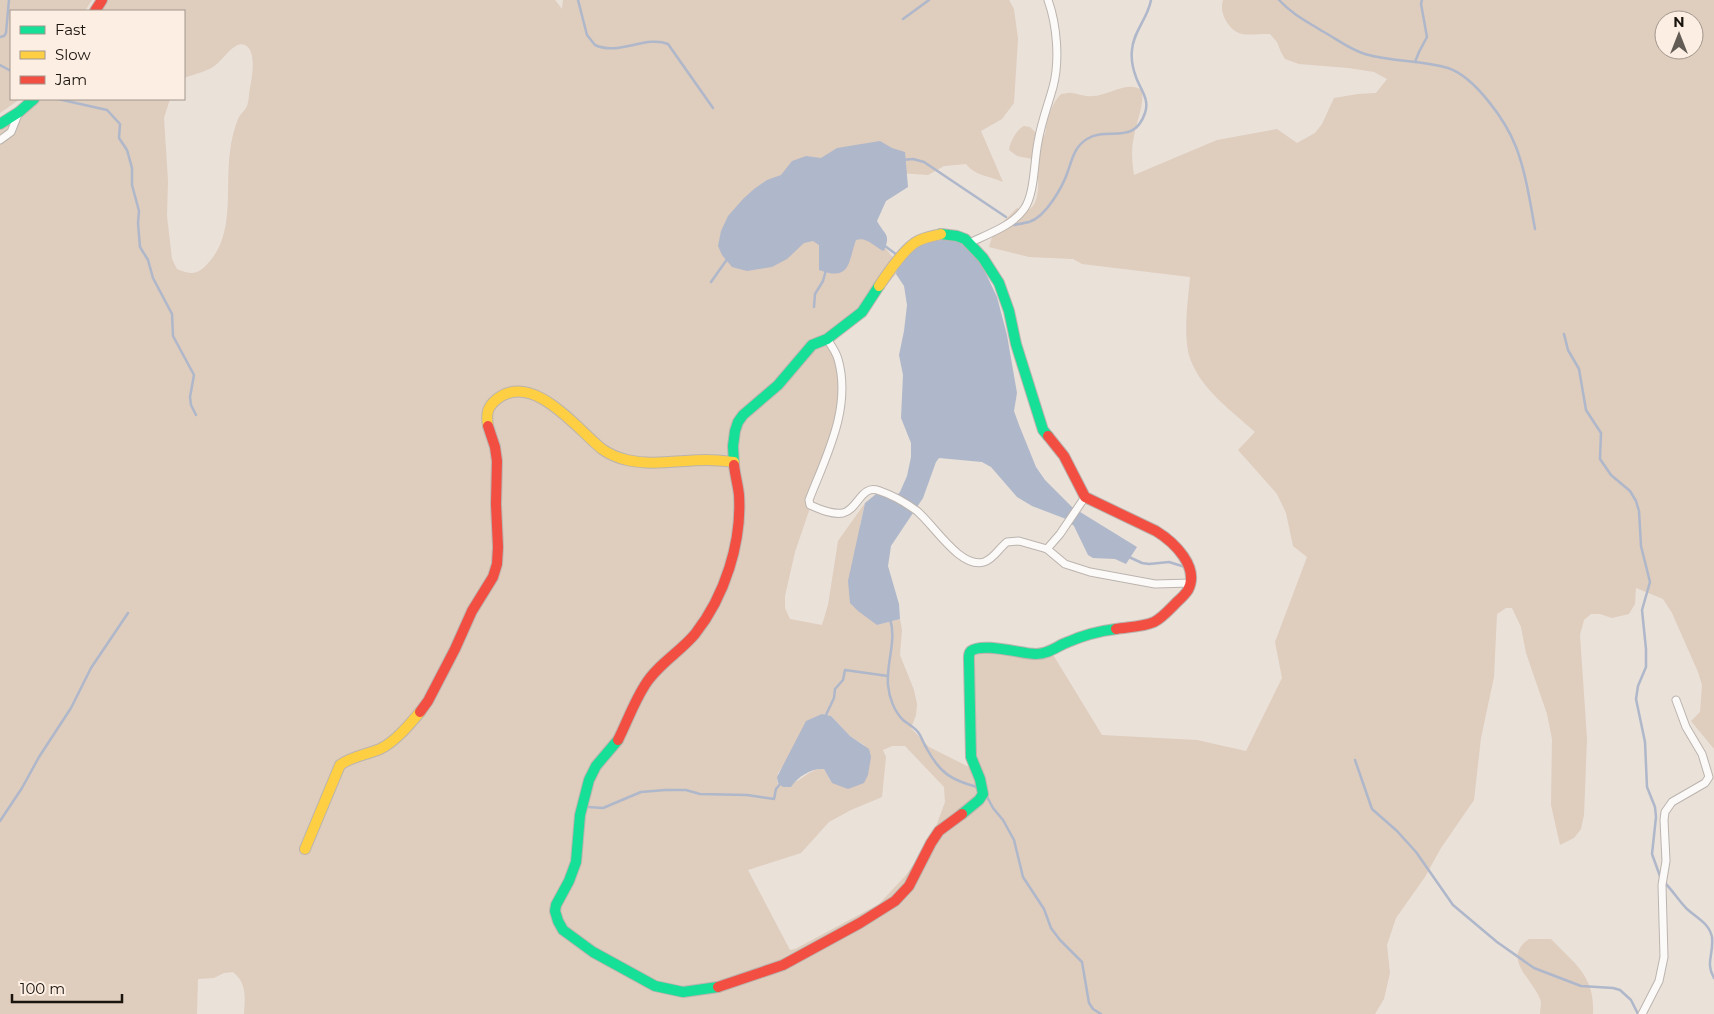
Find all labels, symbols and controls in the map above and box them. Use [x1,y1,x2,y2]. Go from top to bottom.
legend [10,10,185,100]
north arrow [1654,10,1704,60]
text: N [1673,13,1685,31]
text: Fast [55,20,86,39]
text: Slow [55,45,91,64]
text: Jam [54,70,87,89]
scale bar [12,972,122,1004]
text: 100 m [20,979,65,998]

